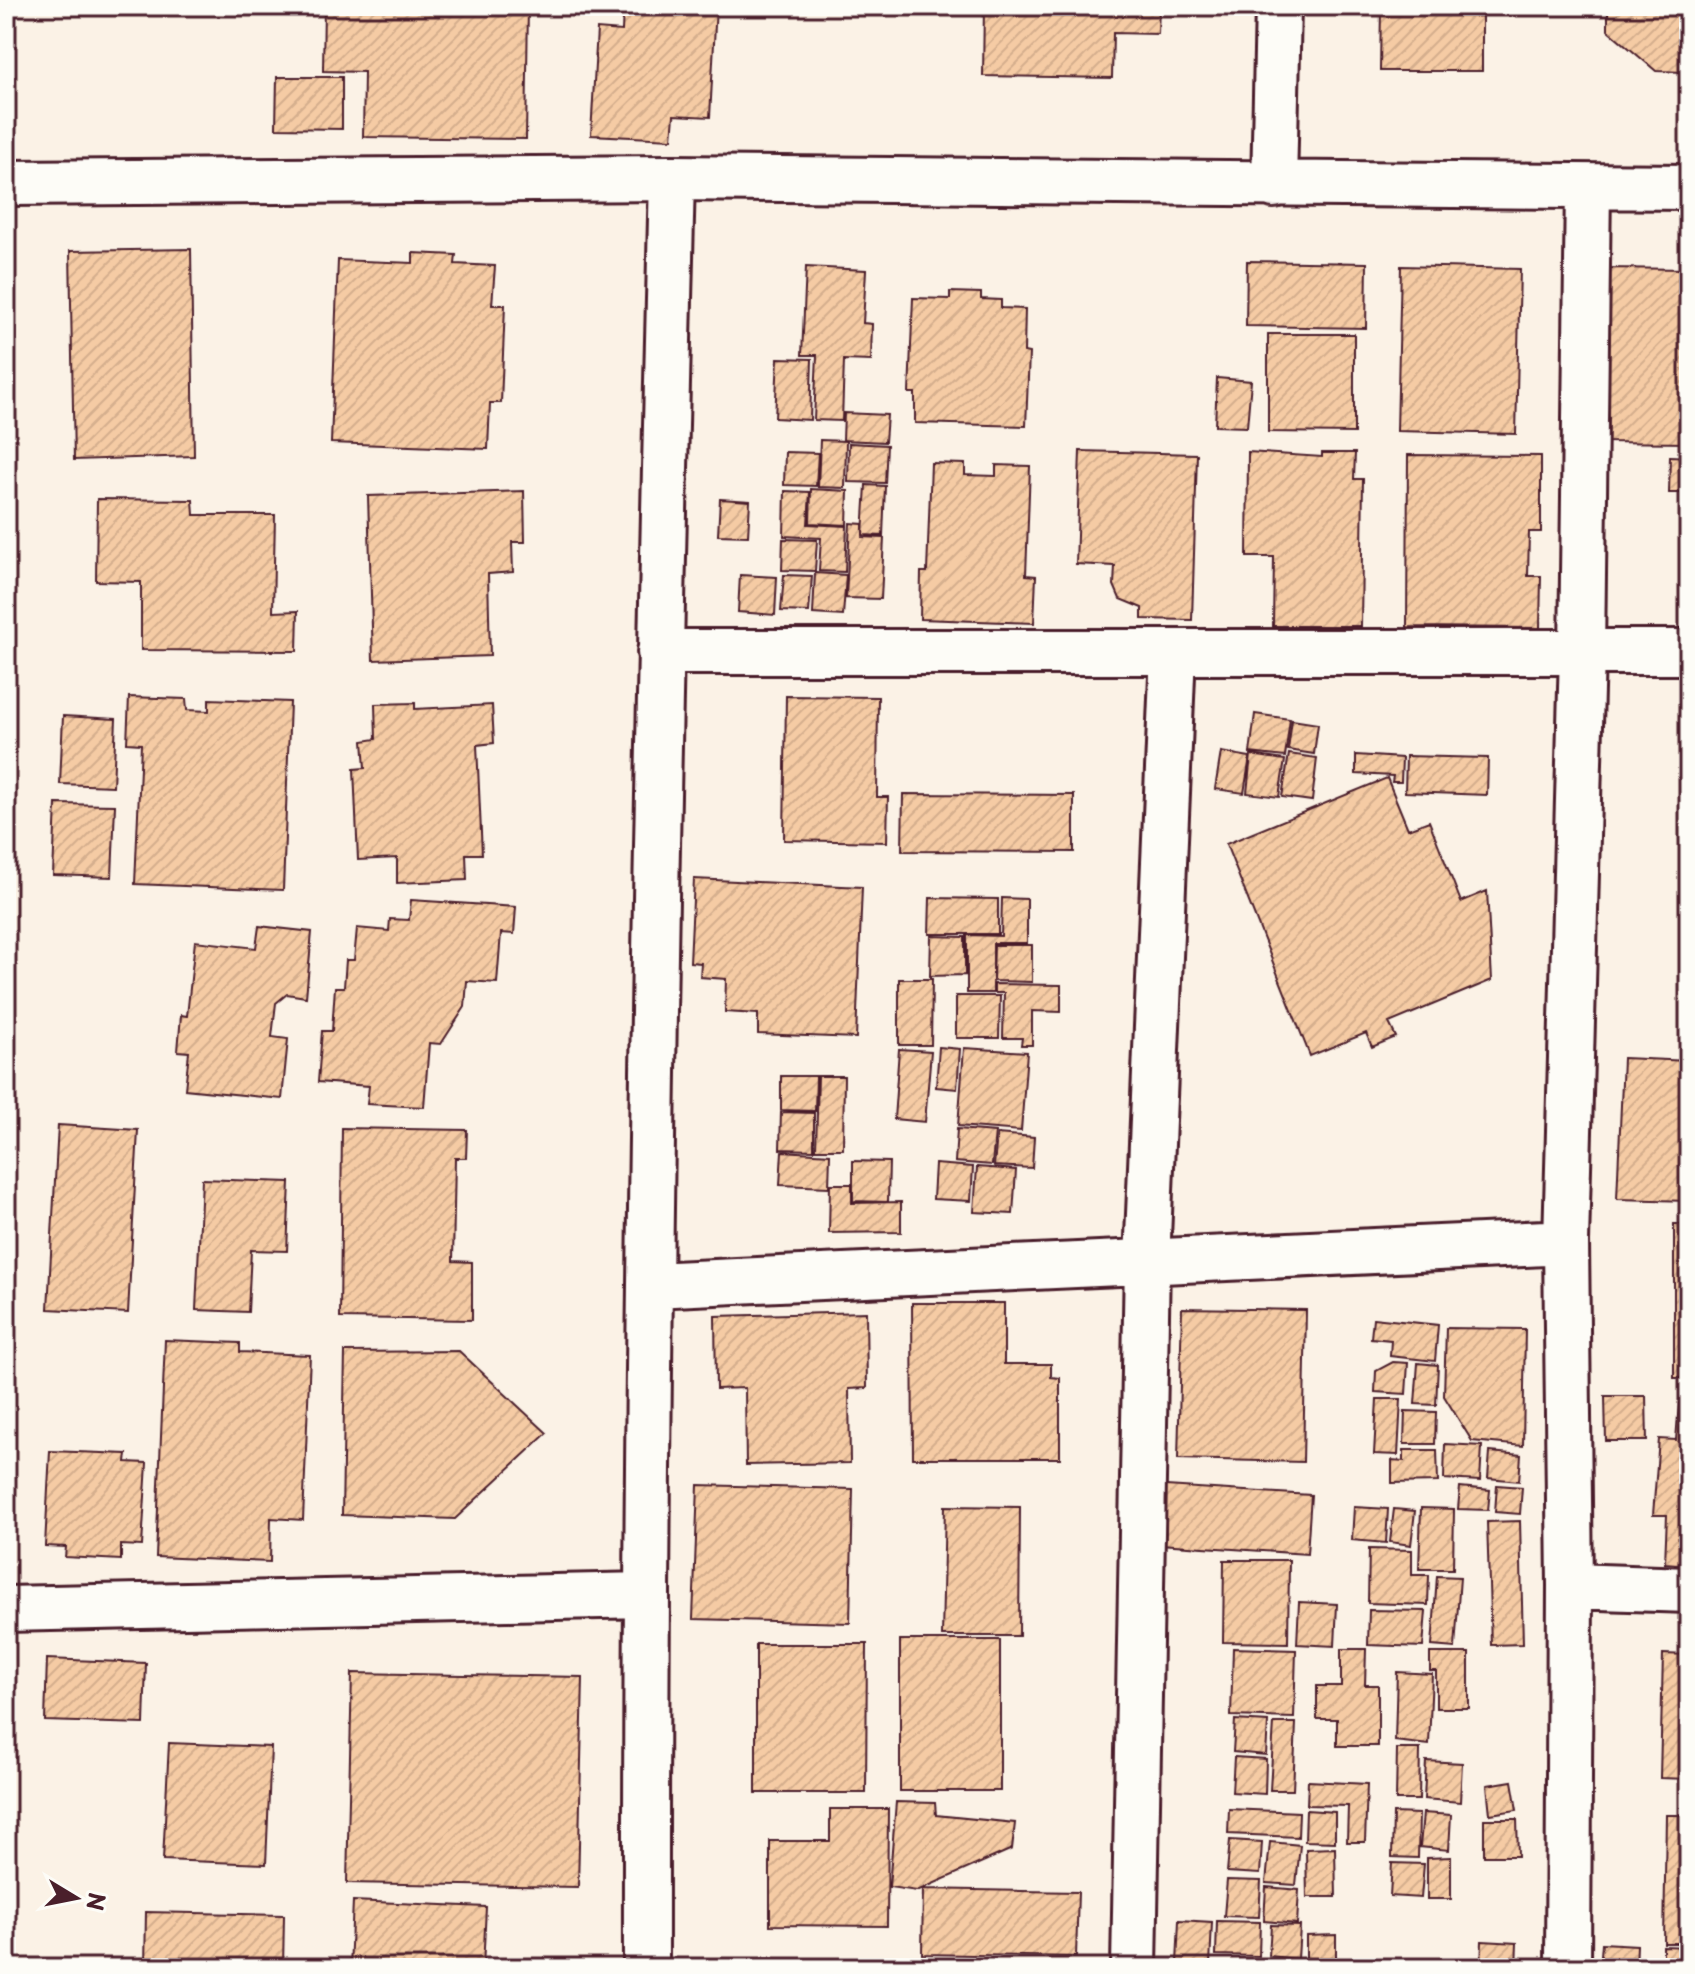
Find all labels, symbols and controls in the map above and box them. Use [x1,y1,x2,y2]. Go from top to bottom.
north arrow [36,1858,116,1938]
text: N [79,1890,115,1913]

